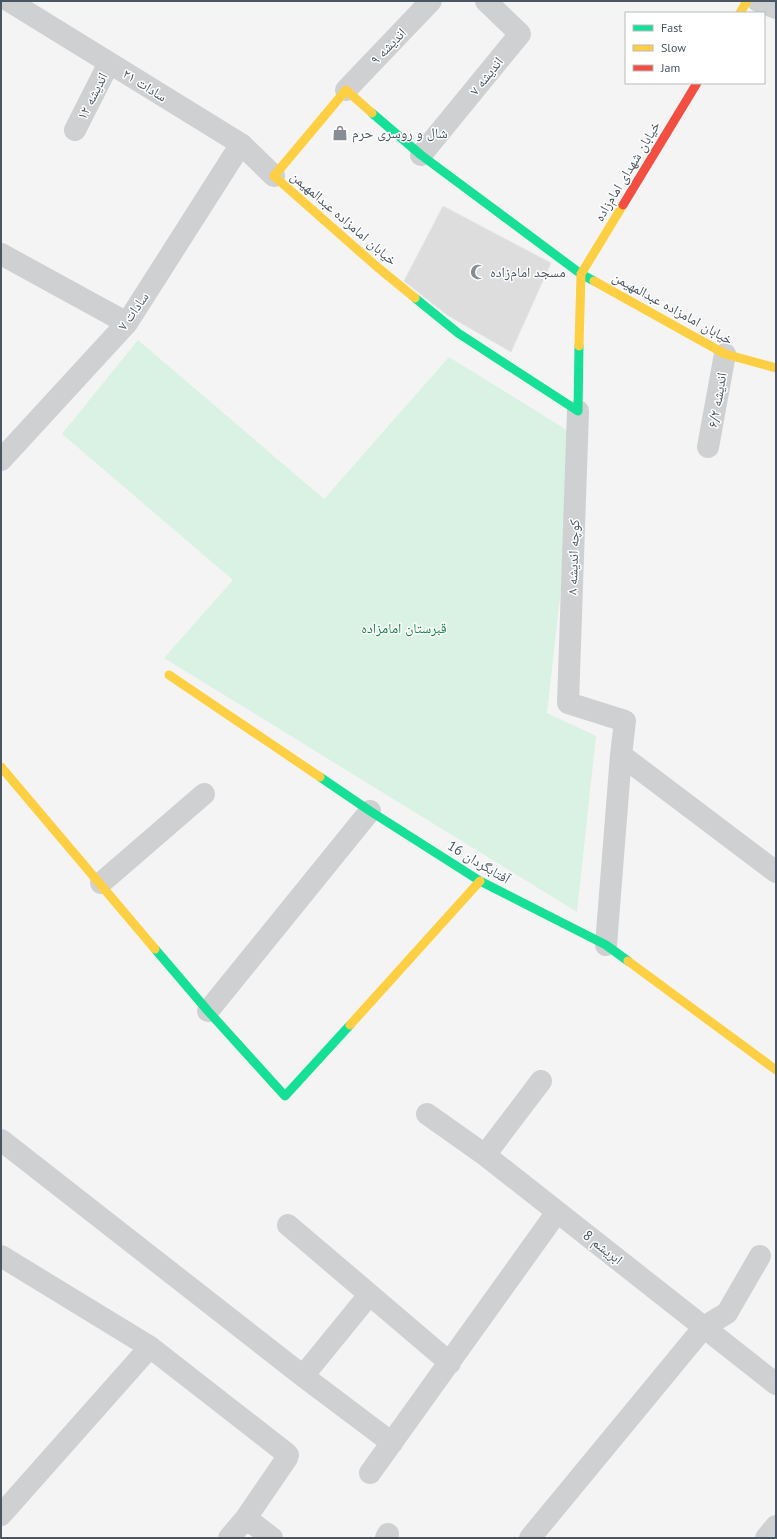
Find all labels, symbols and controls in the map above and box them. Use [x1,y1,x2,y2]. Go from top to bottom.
legend [625,12,765,84]
text: Fast [661,20,682,35]
street label: اندیشه ۹ [366,24,410,68]
text: Slow [661,40,686,55]
street label: اندیشه ۷ [465,53,507,99]
text: Jam [660,60,680,75]
street label: سادات ۲۱ [119,64,171,106]
street label: اندیشه ۱۲ [73,69,111,123]
street label: خیابان شهدای امام‌زاده [590,117,665,225]
shop icon: شال و روسری حرم [331,124,349,142]
place label: شال و روسری حرم [352,124,448,143]
street label: خیابان امامزاده عبدالمهیمن [287,167,401,269]
mosque icon: مسجد امام‌زاده [469,263,487,281]
place label: مسجد امام‌زاده [490,263,566,282]
street label: خیابان امامزاده عبدالمهیمن [610,267,736,349]
street label: سادات ۷ [113,288,153,334]
street label: اندیشه ۶/۲ [703,371,731,429]
street label: کوچه اندیشه ۸ [563,519,583,595]
park label: قبرستان امامزاده [361,619,447,637]
street label: آفتابگردان 16 [444,836,514,888]
street label: ابریشم 8 [579,1226,627,1269]

